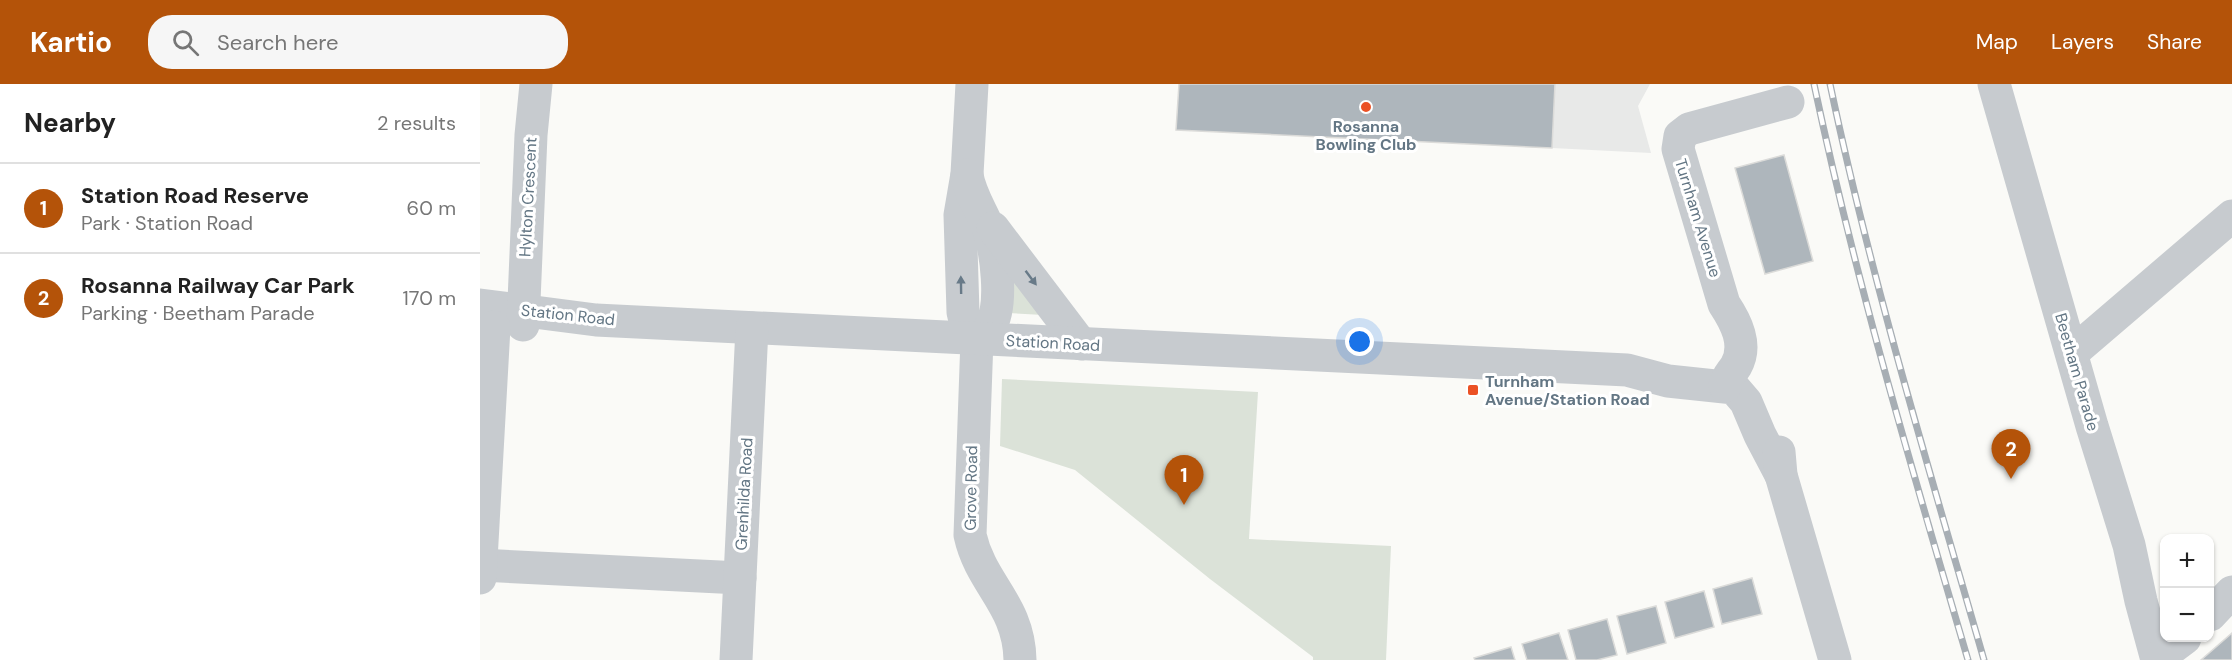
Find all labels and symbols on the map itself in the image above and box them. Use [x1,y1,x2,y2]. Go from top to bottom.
marker: Rosanna Bowling Club [1359,100,1373,114]
place label: Rosanna Bowling Club [1315,116,1417,155]
street label: Hylton Crescent [514,136,542,258]
street label: Turnham Avenue [1670,156,1726,280]
one-way arrow [1024,271,1036,286]
one-way arrow [957,275,966,294]
street label: Station Road [520,300,616,330]
street label: Beetham Parade [2050,311,2104,433]
your location [1345,327,1374,356]
street label: Station Road [1005,330,1101,356]
place label: Turnham Avenue/Station Road [1485,371,1650,410]
marker: Turnham Avenue/Station Road [1466,383,1480,397]
pin: 2 [1992,430,2030,479]
street label: Grenhilda Road [731,437,757,551]
street label: Grove Road [960,445,982,531]
pin: 1 [1164,456,1204,505]

